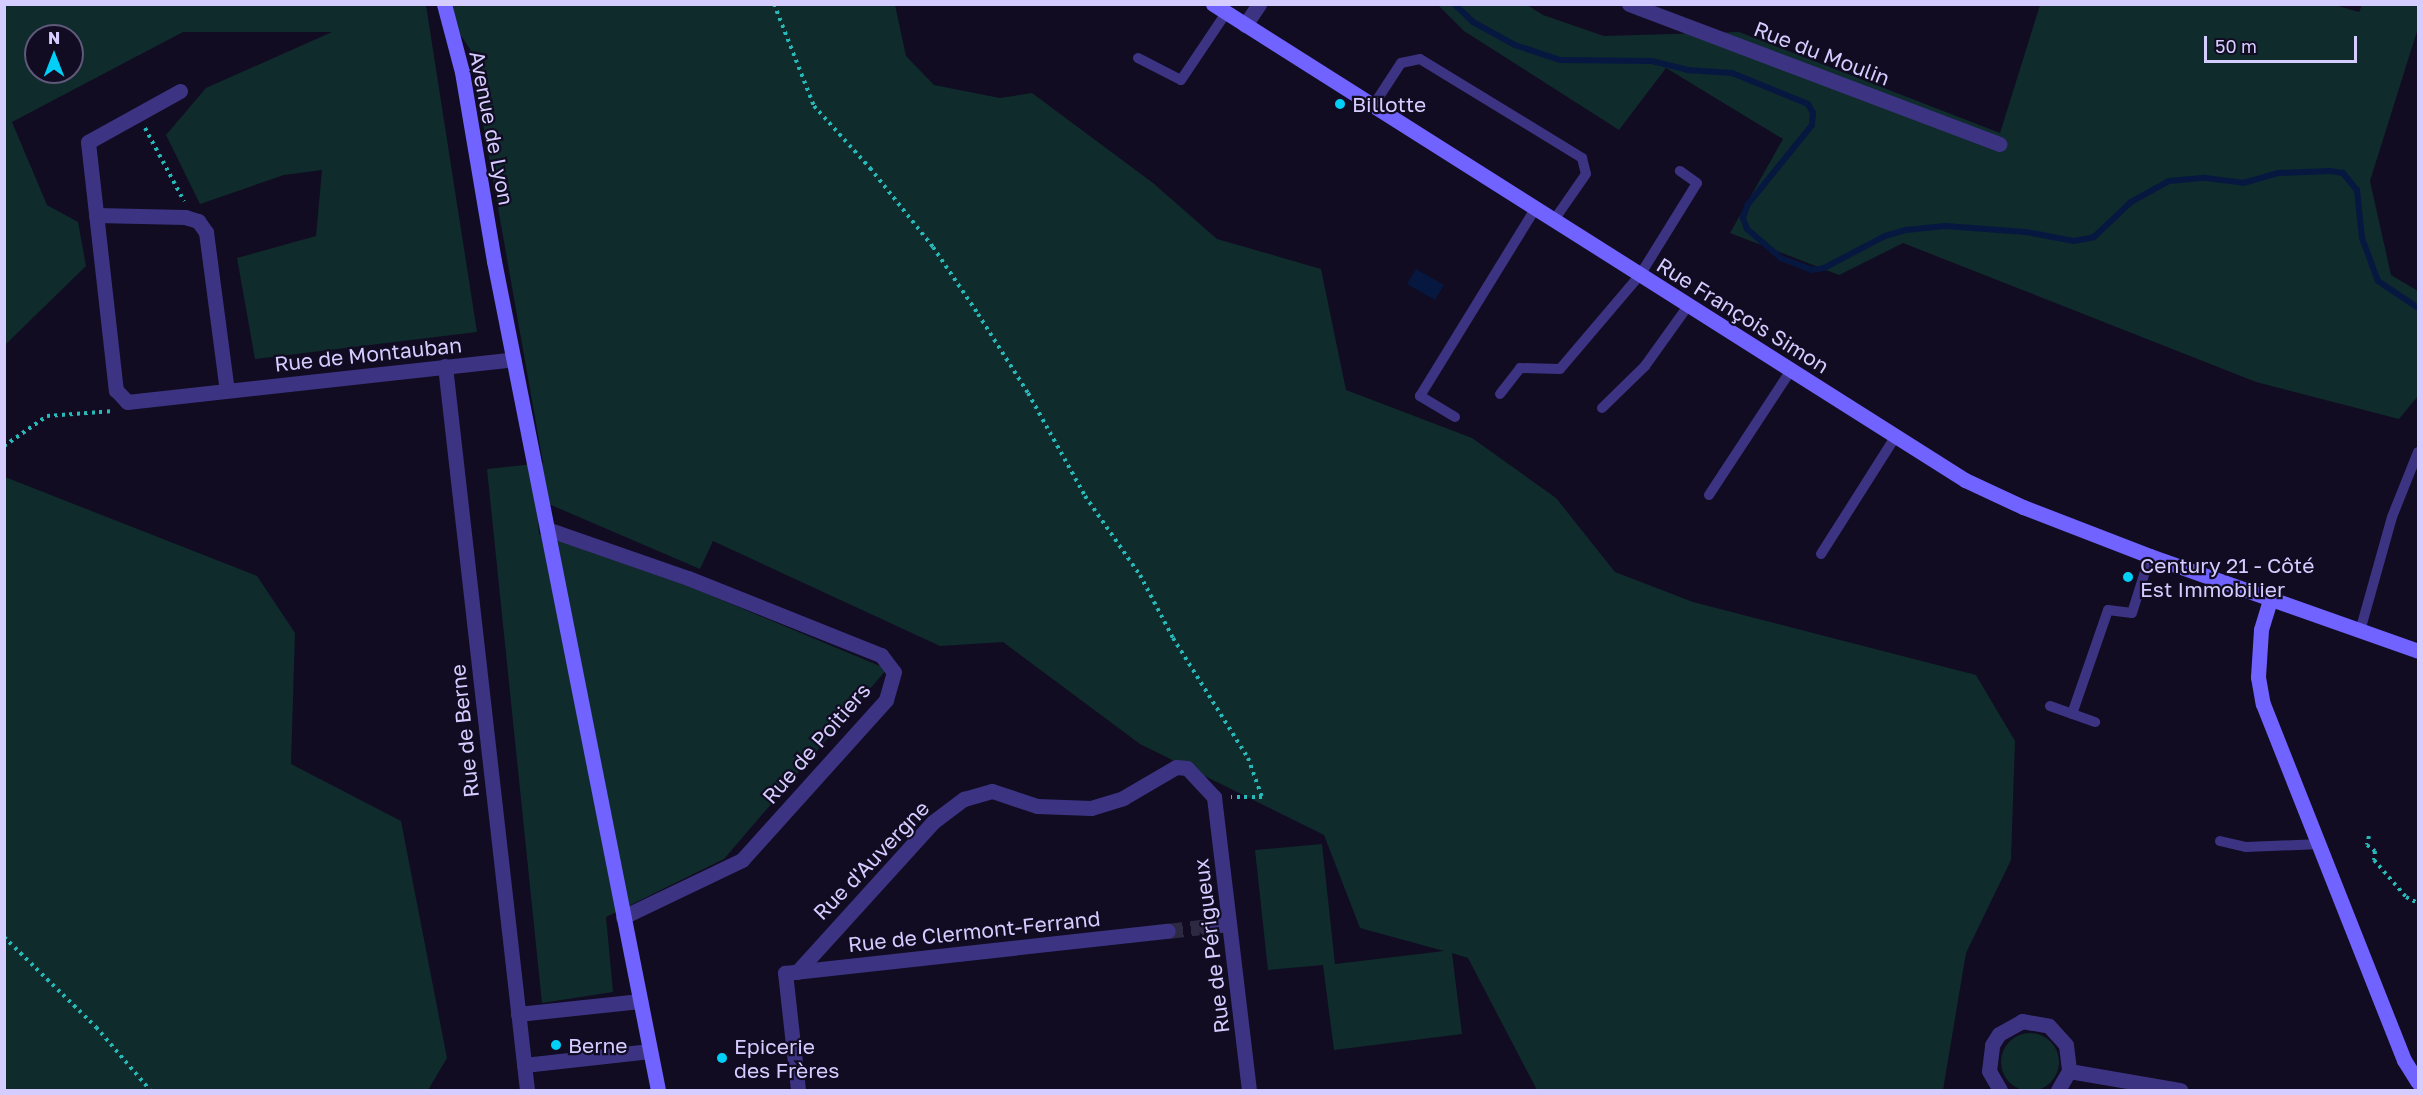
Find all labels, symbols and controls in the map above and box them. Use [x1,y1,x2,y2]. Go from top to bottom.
street label: Rue du Moulin [1751,16,1893,90]
north arrow [24,24,84,84]
scale bar [2207,24,2360,62]
text: N [48,28,60,48]
text: 50 m [2215,35,2257,57]
street label: Avenue de Lyon [465,49,519,207]
place label: Billotte [1352,91,1426,117]
marker: Billotte [1333,97,1347,111]
street label: Rue François Simon [1652,252,1834,378]
street label: Rue de Montauban [273,332,463,376]
place label: Century 21 - Côté Est Immobilier [2140,552,2314,602]
marker: Century 21 - Côté Est Immobilier [2121,570,2135,584]
street label: Rue de Berne [444,663,484,799]
street label: Rue de Poitiers [757,678,875,808]
street label: Rue d'Auvergne [808,795,934,925]
street label: Rue de Périgueux [1188,857,1234,1035]
street label: Rue de Clermont-Ferrand [847,905,1101,957]
place label: Berne [568,1032,628,1058]
place label: Epicerie des Frères [734,1033,839,1083]
marker: Berne [549,1038,563,1052]
marker: Epicerie des Frères [715,1051,729,1065]

